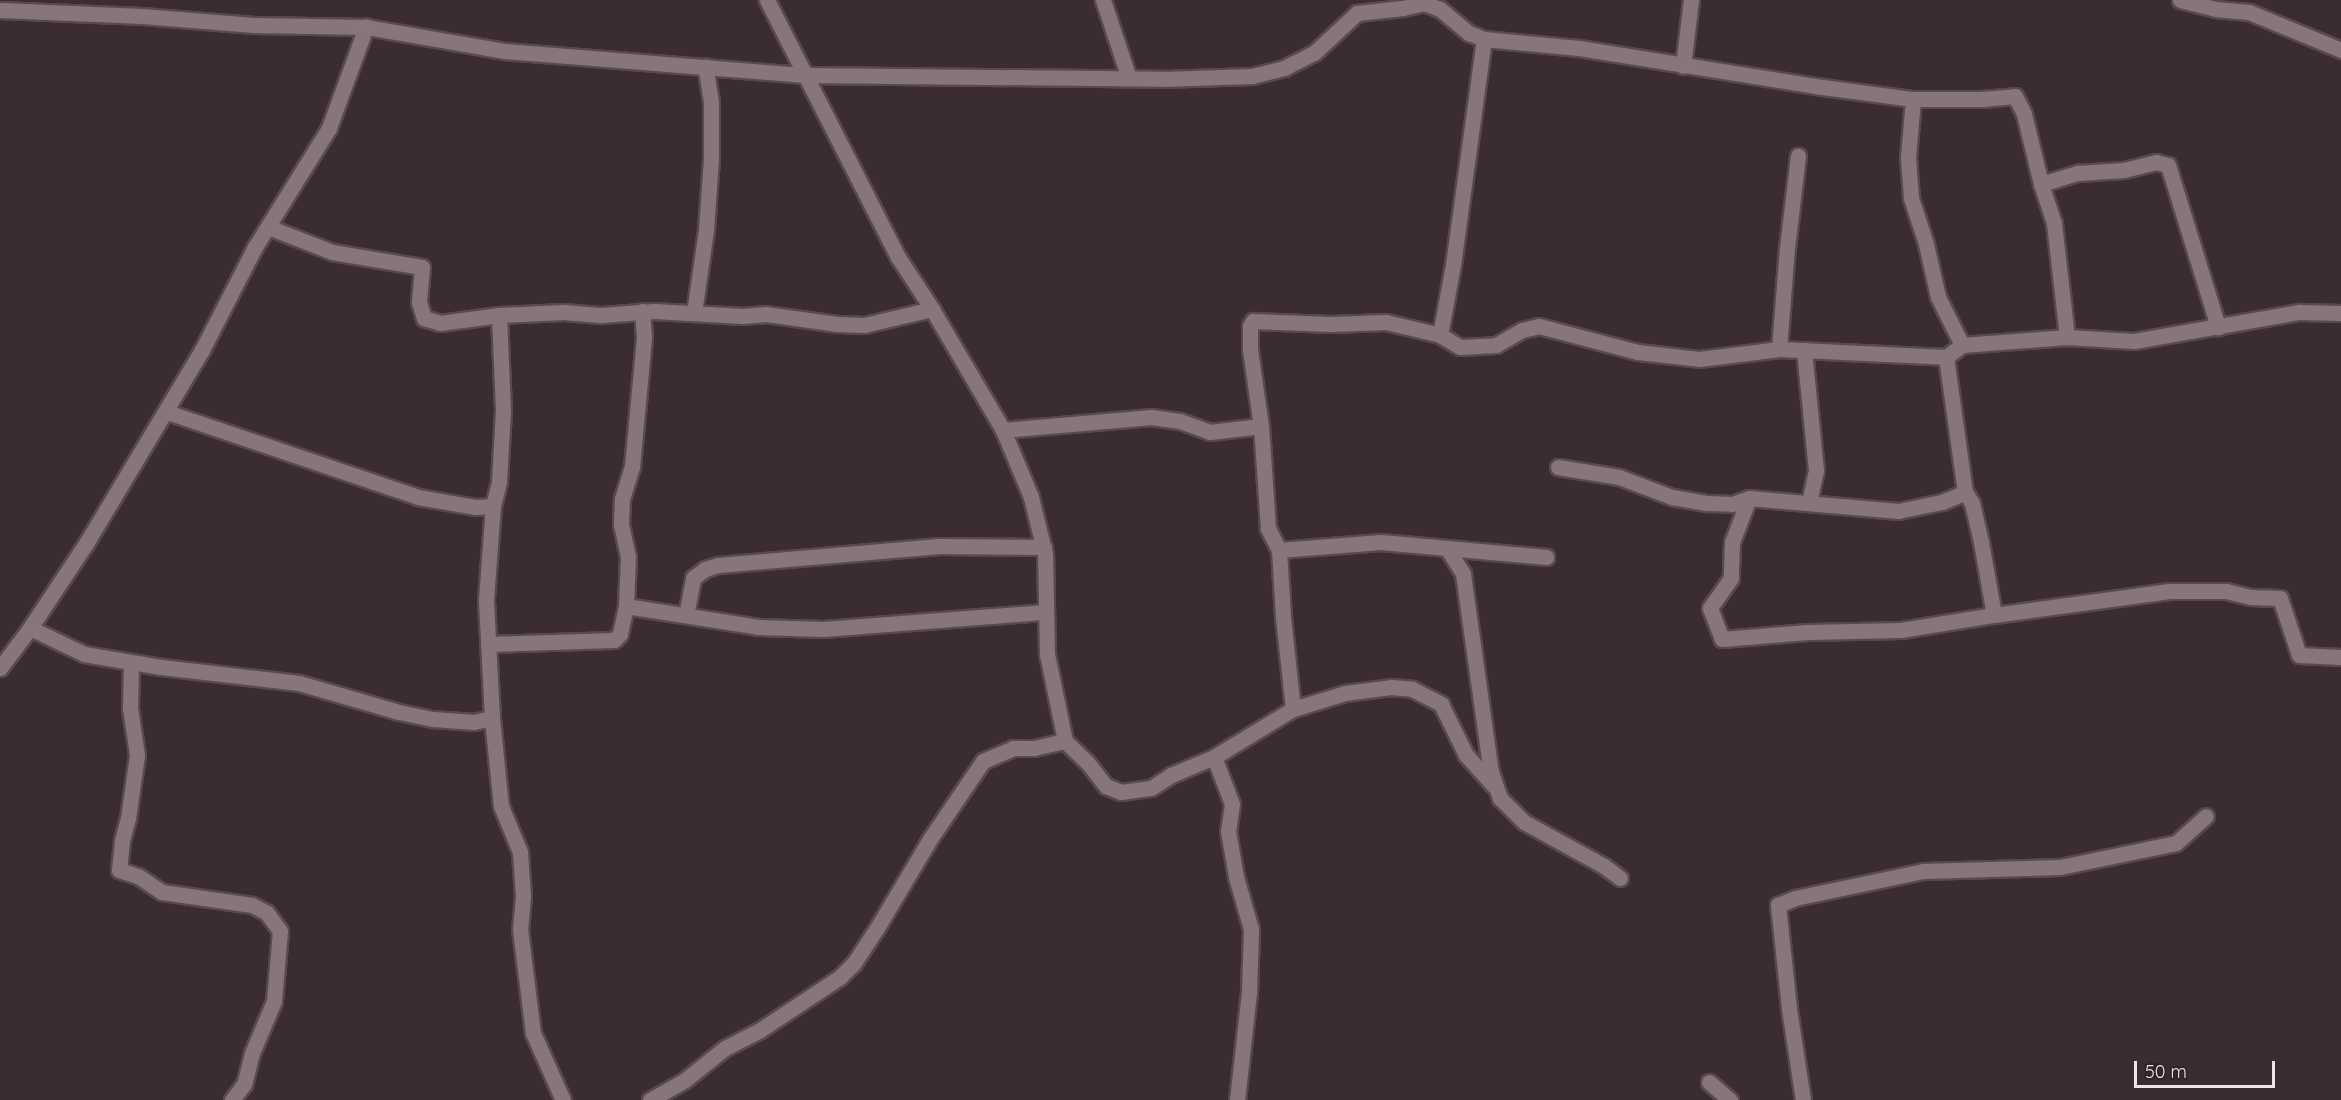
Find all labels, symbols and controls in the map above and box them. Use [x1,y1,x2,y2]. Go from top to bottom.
scale bar [2137,1049,2278,1087]
text: 50 m [2145,1060,2187,1083]

